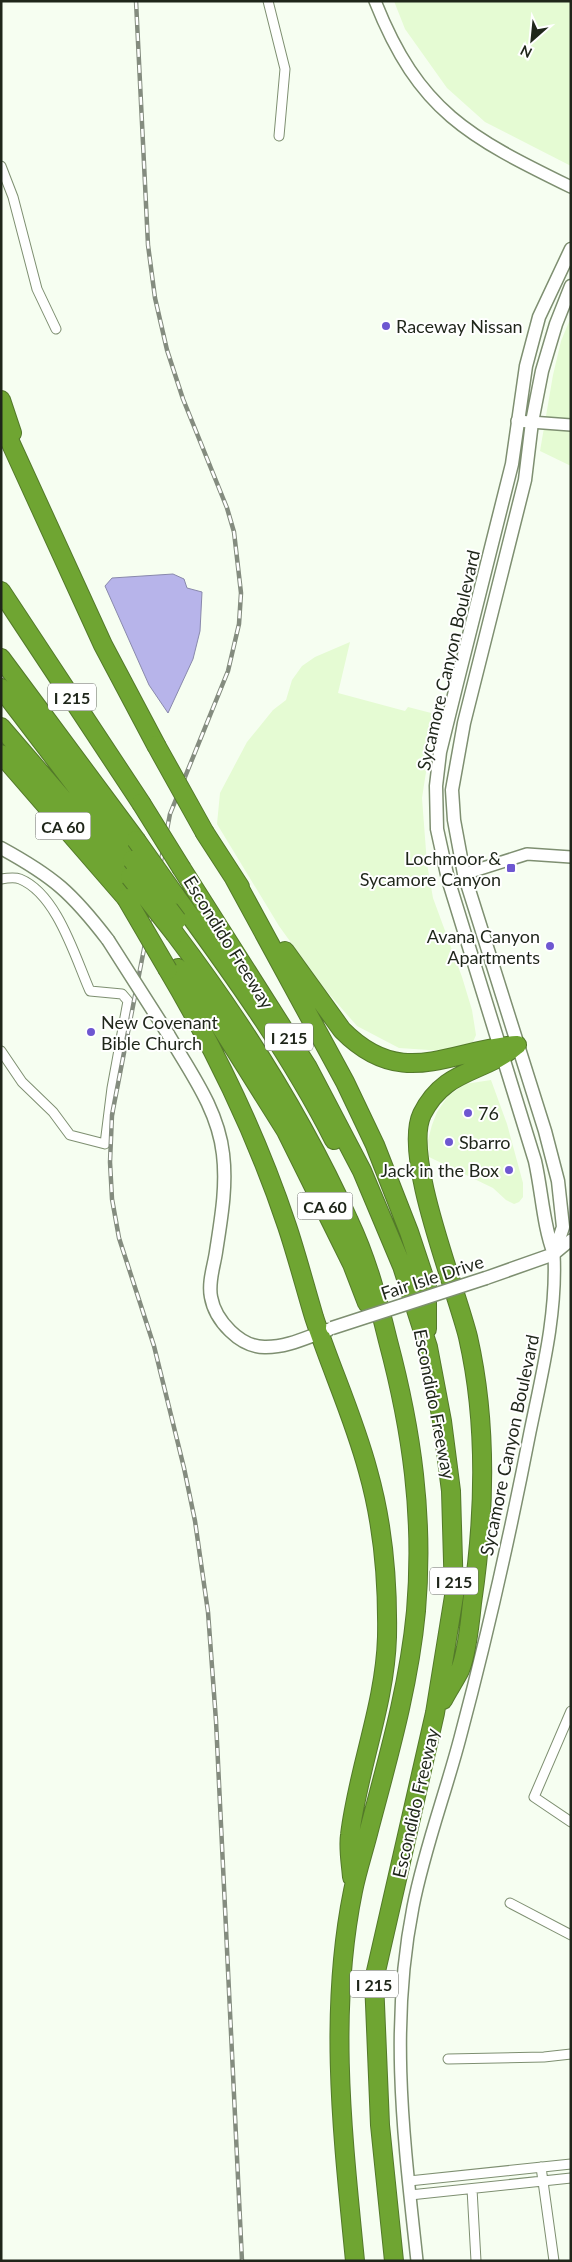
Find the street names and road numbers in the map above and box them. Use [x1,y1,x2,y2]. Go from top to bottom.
street label: Sycamore Canyon Boulevard [412,548,484,772]
road number: I 215 [48,684,96,710]
road number: CA 60 [36,812,90,839]
street label: Escondido Freeway [179,871,279,1013]
road number: I 215 [265,1024,313,1050]
road number: CA 60 [298,1192,352,1220]
street label: Fair Isle Drive [378,1250,486,1304]
street label: Escondido Freeway [410,1327,460,1482]
street label: Sycamore Canyon Boulevard [475,1332,543,1558]
road number: I 215 [430,1568,478,1594]
street label: Escondido Freeway [387,1725,443,1880]
road number: I 215 [350,1970,398,1998]

